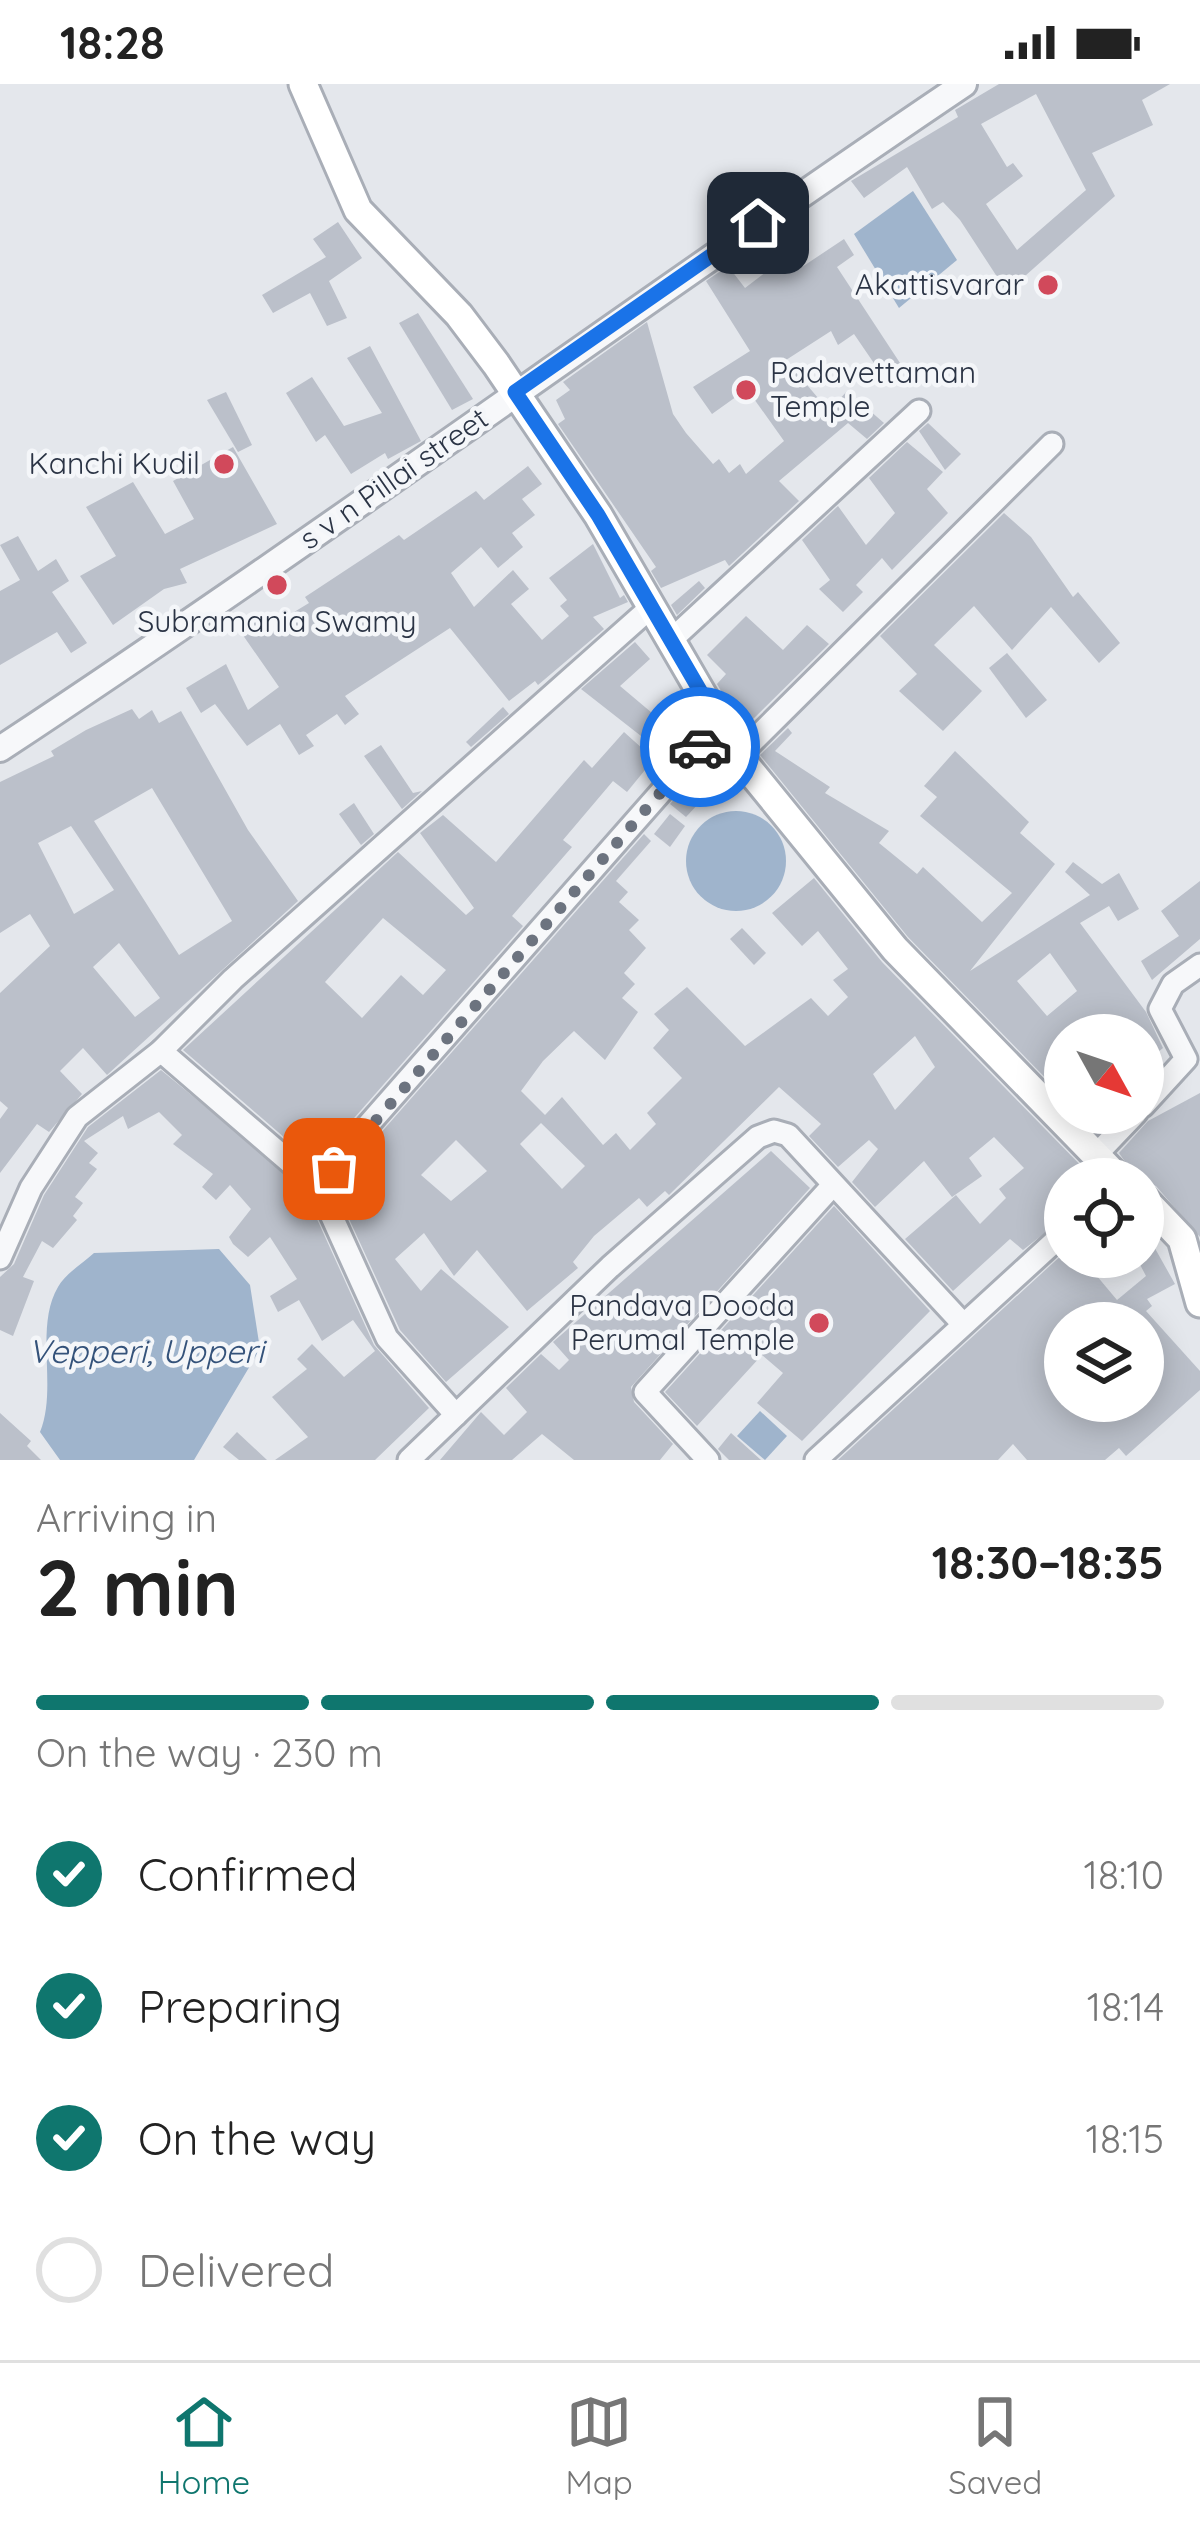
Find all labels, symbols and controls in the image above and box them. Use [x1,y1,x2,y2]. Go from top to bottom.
text: 18:28 [60,14,165,70]
pin [707,172,809,274]
icon: home [725,190,791,256]
place label: Akattisvarar [855,265,1024,303]
marker: Akattisvarar [1035,272,1061,298]
place label: Padavettaman Temple [770,353,976,425]
marker: Padavettaman Temple [733,377,759,403]
street label: s v n Pillai street [292,399,495,557]
place label: Kanchi Kudil [29,444,200,482]
marker: Kanchi Kudil [211,451,237,477]
marker: Subramania Swamy [264,572,290,598]
place label: Subramania Swamy [137,602,417,640]
courier [640,687,760,807]
icon: car [667,714,733,780]
north arrow [1044,1014,1164,1134]
map controls [1044,1014,1164,1422]
pin [283,1118,385,1220]
icon: bag [301,1136,367,1202]
button: locate [1044,1158,1164,1278]
place label: Pandava Dooda Perumal Temple [569,1286,795,1358]
button: layers [1044,1302,1164,1422]
marker: Pandava Dooda Perumal Temple [806,1310,832,1336]
water label: Vepperi, Upperi [28,1330,268,1371]
text: Arriving in [36,1493,217,1542]
text: 18:30–18:35 [932,1534,1164,1590]
text: 2 min [36,1538,239,1636]
text: On the way · 230 m [36,1728,383,1777]
icon: check [36,1841,102,1907]
text: Confirmed [138,1846,357,1902]
text: 18:10 [1084,1850,1164,1899]
icon: check [36,1973,102,2039]
text: Preparing [138,1978,342,2034]
text: 18:14 [1087,1982,1164,2031]
icon: check [36,2105,102,2171]
text: On the way [138,2110,376,2166]
text: 18:15 [1086,2114,1164,2163]
text: Delivered [138,2242,334,2298]
tab: Home [158,2389,250,2502]
tab: Map [566,2389,633,2502]
tab: Saved [948,2389,1042,2502]

